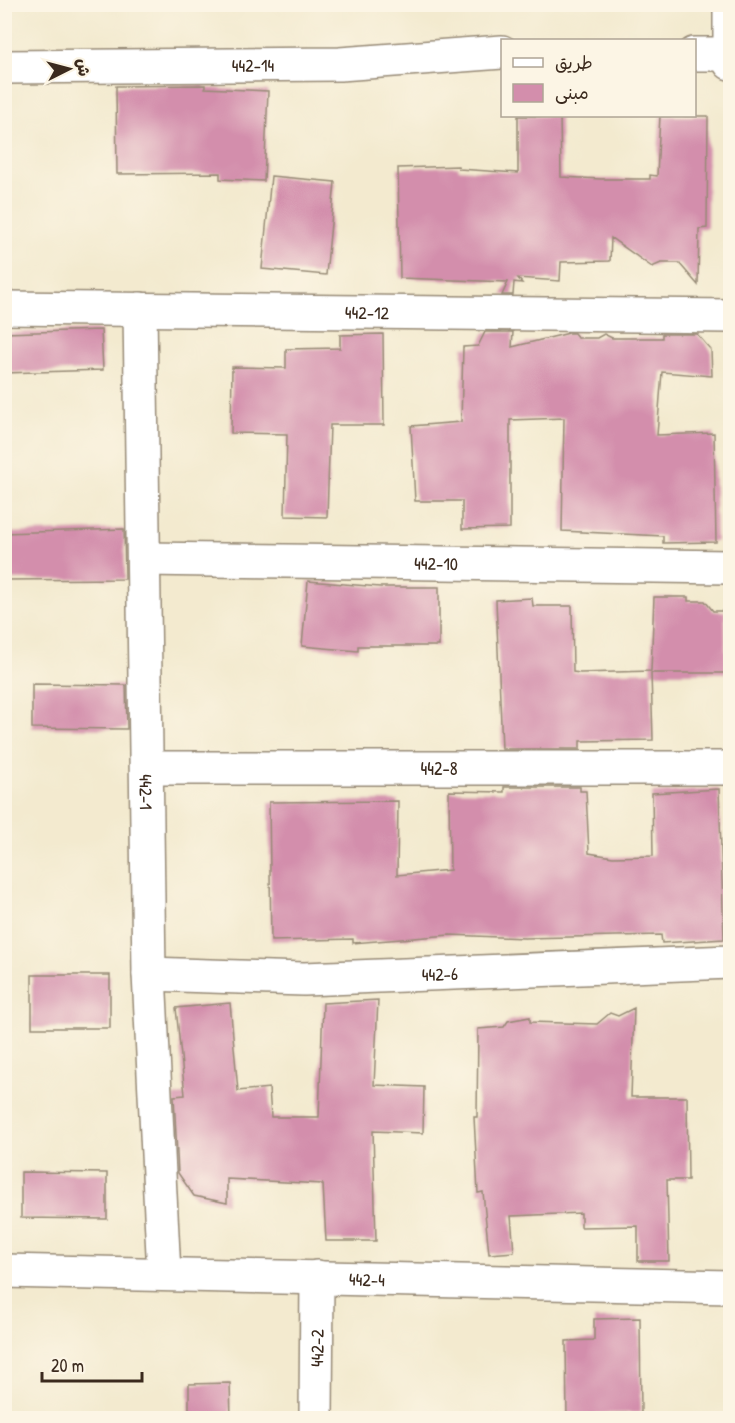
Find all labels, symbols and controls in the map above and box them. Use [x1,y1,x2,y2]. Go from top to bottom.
north arrow [39,39,99,99]
legend [501,39,696,117]
text: طريق [555,50,593,75]
street label: 442-14 [232,52,275,77]
text: ش [72,58,96,77]
text: مبنى [555,80,589,105]
street label: 442-12 [345,299,390,325]
street label: 442-10 [414,550,458,576]
street label: 442-8 [420,756,458,781]
street label: 442-1 [134,774,159,810]
street label: 442-6 [421,960,458,987]
street label: 442-4 [349,1266,385,1292]
street label: 442-2 [304,1329,329,1367]
scale bar [42,1345,142,1383]
text: 20 m [51,1353,84,1378]

